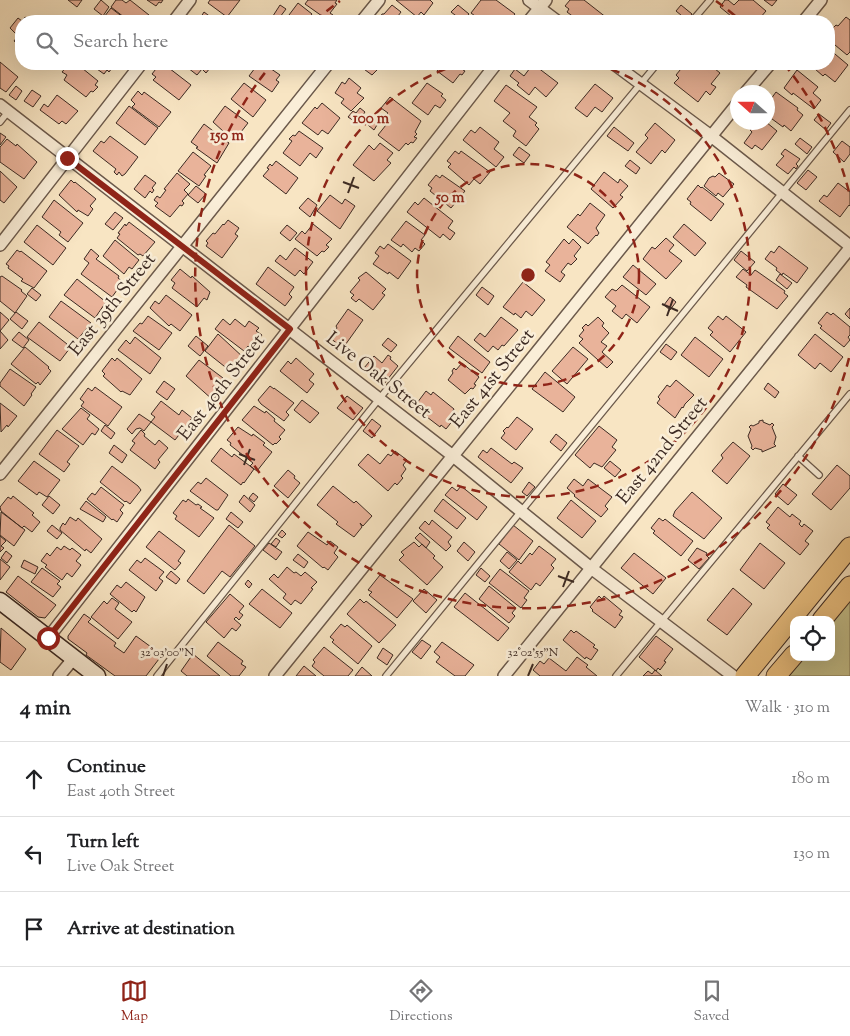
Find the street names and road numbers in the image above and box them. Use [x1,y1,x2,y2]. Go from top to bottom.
street label: East 39th Street [63,247,163,362]
street label: East 41st Street [444,323,542,435]
street label: Live Oak Street [319,326,437,426]
street label: East 40th Street [172,329,272,447]
street label: East 42nd Street [611,391,715,511]

